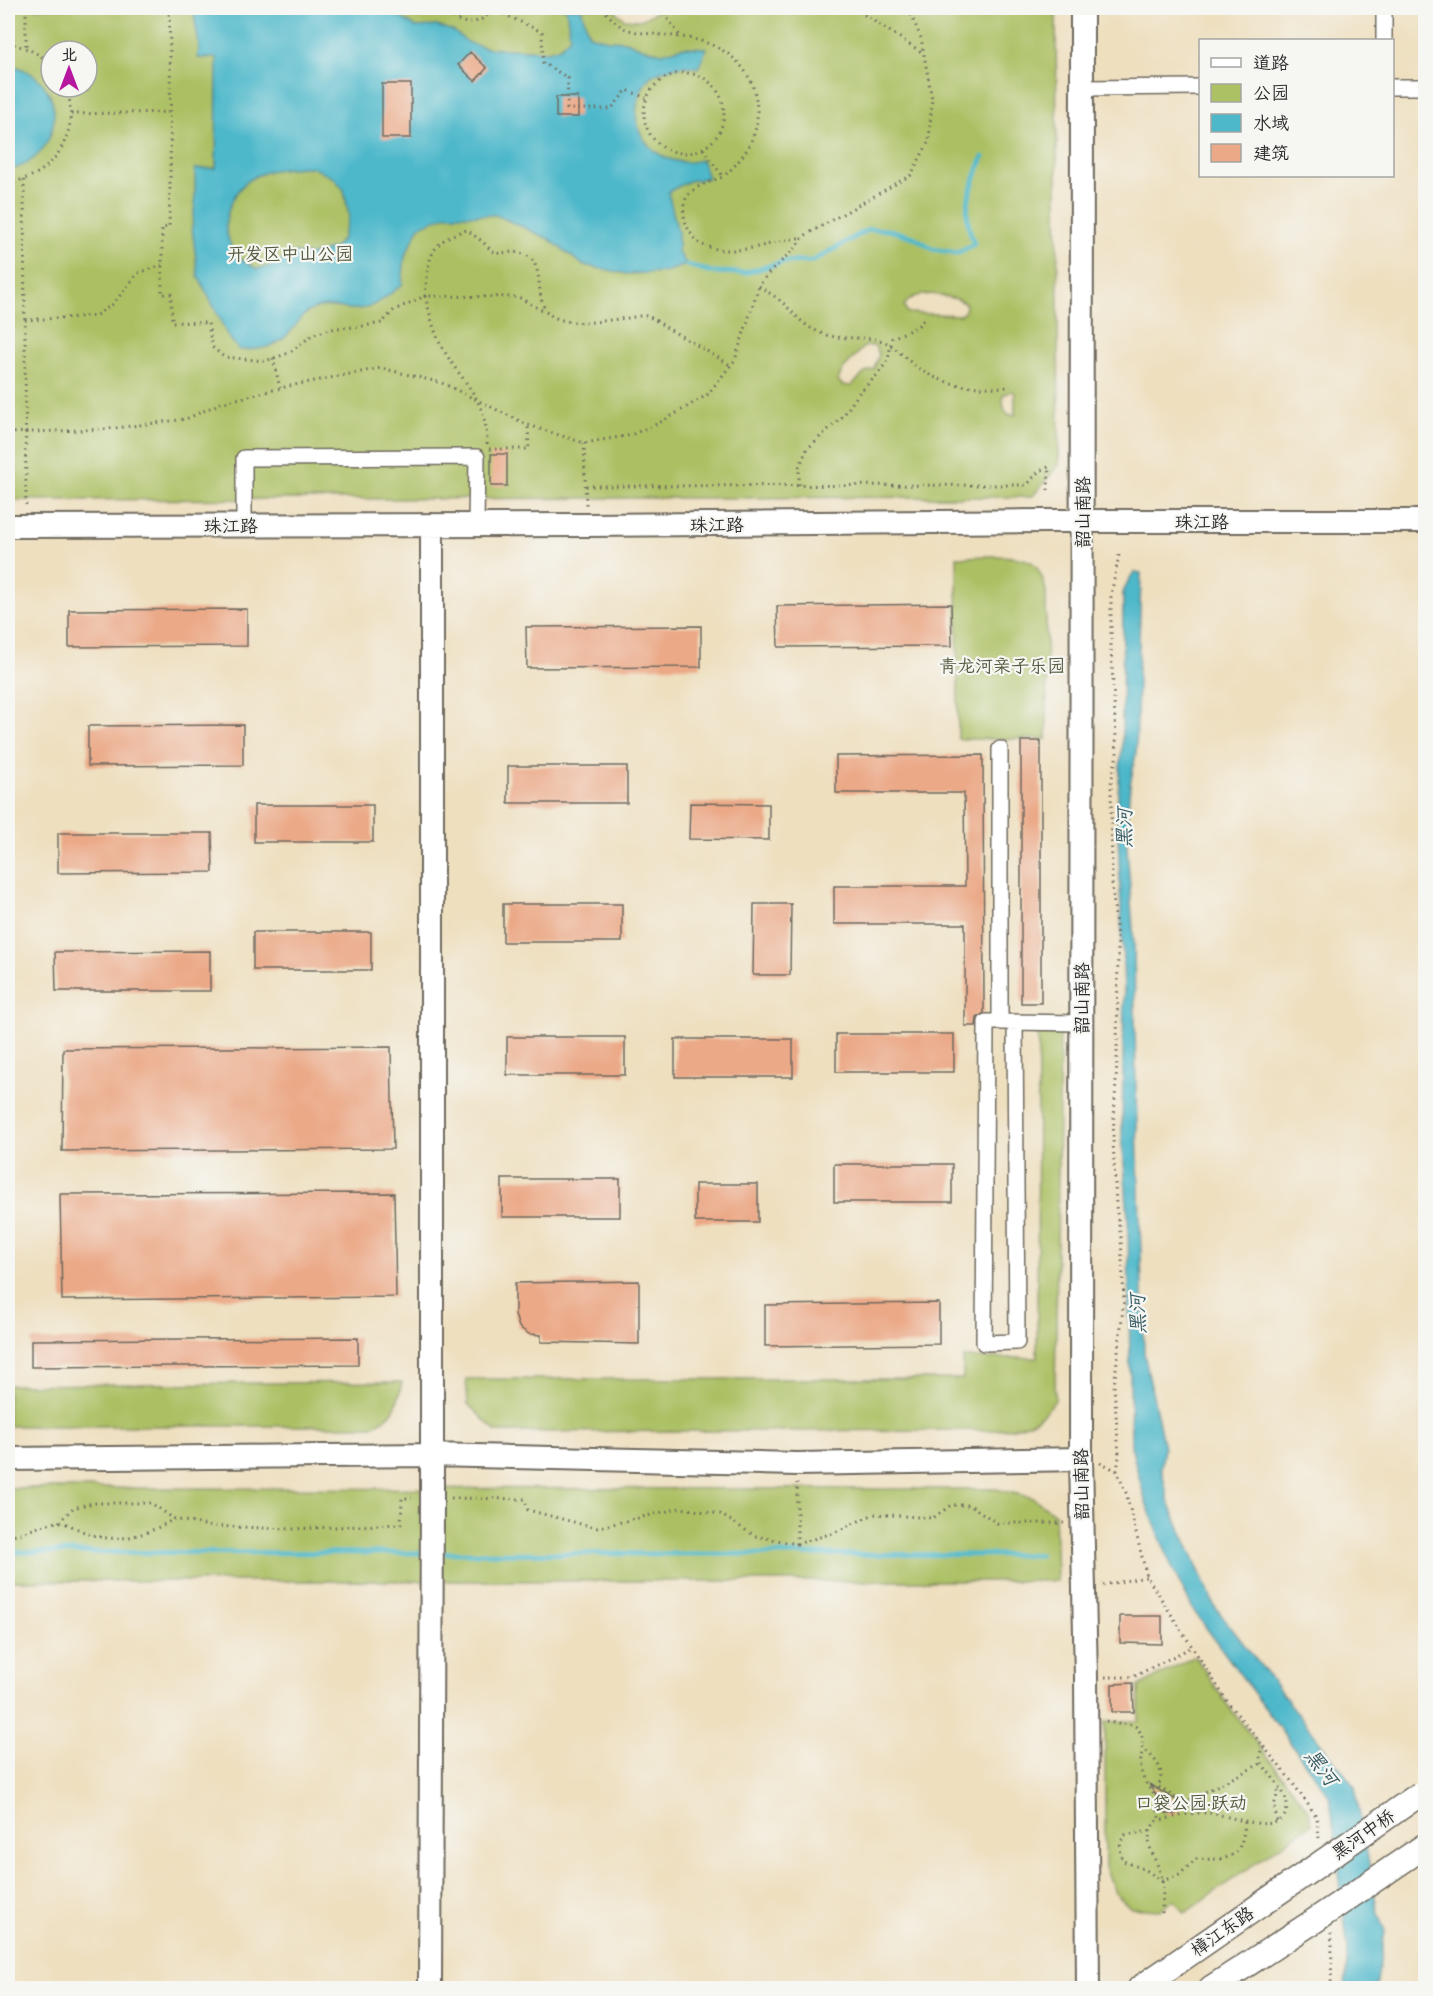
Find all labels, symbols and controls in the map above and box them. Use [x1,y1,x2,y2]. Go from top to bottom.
north arrow [39,39,99,99]
legend [1199,39,1394,177]
text: 北 [61,44,77,64]
text: 道路 [1253,51,1289,74]
text: 公园 [1253,81,1289,104]
text: 水域 [1253,111,1289,134]
text: 建筑 [1253,141,1289,164]
park label: 开发区中山公园 [227,242,353,265]
street label: 韶山南路 [1071,476,1094,548]
street label: 珠江路 [1175,510,1229,533]
street label: 珠江路 [690,513,744,536]
street label: 珠江路 [204,514,258,537]
park label: 青龙河亲子乐园 [939,654,1065,677]
water label: 黑河 [1111,805,1136,848]
street label: 韶山南路 [1070,962,1093,1034]
water label: 黑河 [1124,1291,1150,1334]
street label: 韶山南路 [1069,1448,1093,1520]
water label: 黑河 [1300,1744,1346,1793]
park label: 口袋公园·跃动 [1135,1791,1247,1814]
street label: 黑河中桥 [1327,1804,1399,1864]
street label: 樟江东路 [1186,1901,1258,1961]

